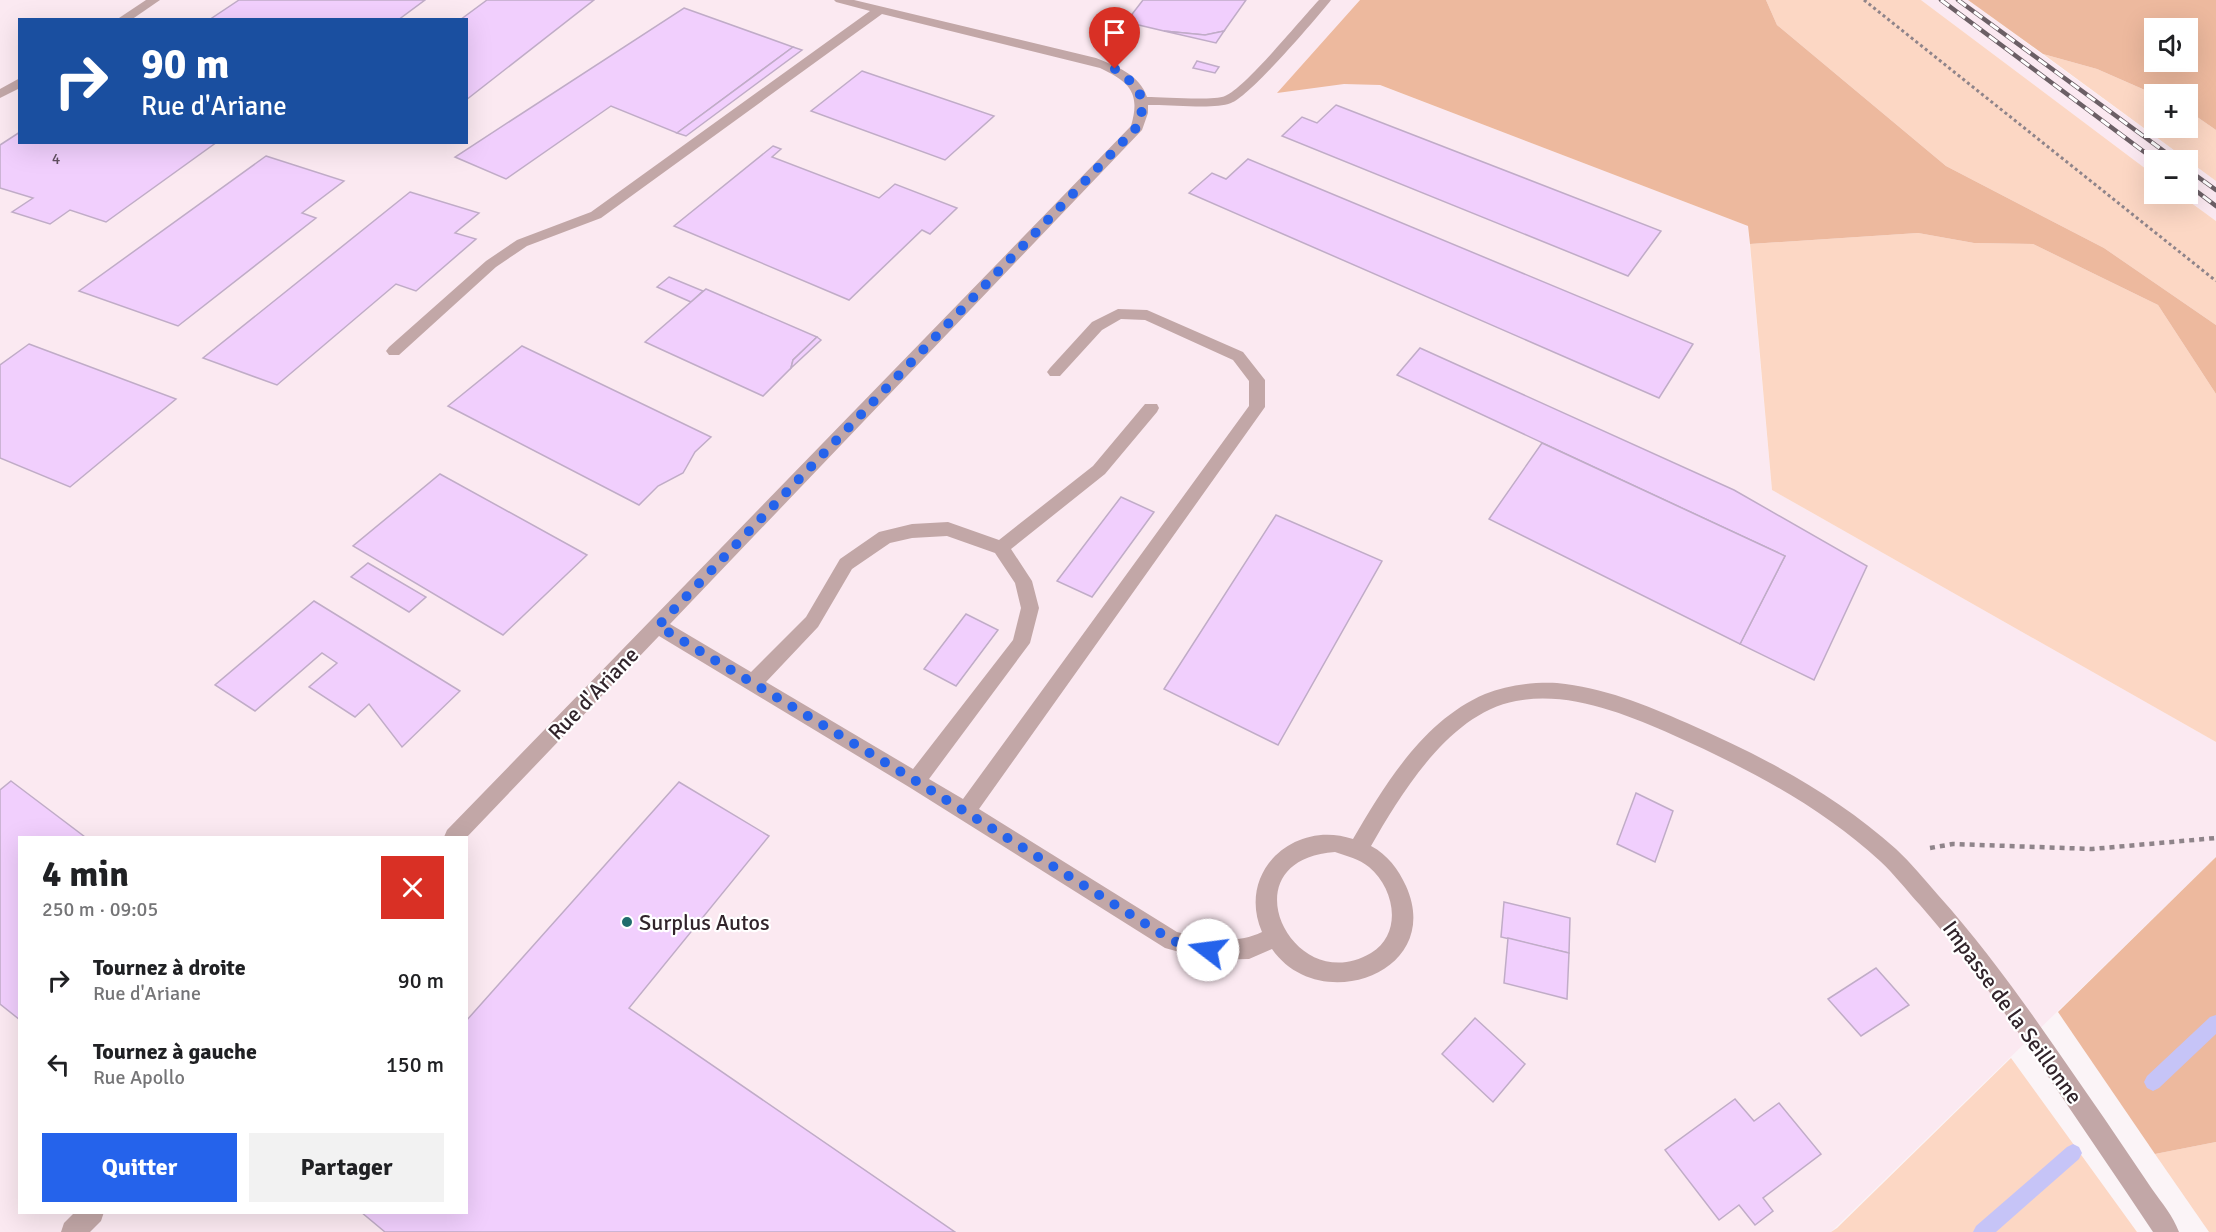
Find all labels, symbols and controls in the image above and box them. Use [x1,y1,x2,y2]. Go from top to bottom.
pin [1089,7,1140,69]
icon: arrive [1098,16,1131,49]
map controls [2144,18,2198,204]
button: sound [2144,18,2198,72]
text: 90 m [141,39,230,90]
icon: right [42,42,120,120]
button: + [2144,84,2198,138]
text: Rue d'Ariane [141,90,287,123]
house number: 4 [52,149,61,169]
button: − [2144,150,2198,204]
street label: Rue d'Ariane [542,641,644,745]
text: 4 min [42,852,129,897]
button: close [381,856,444,919]
text: 250 m · 09:05 [42,897,158,922]
place label: Surplus Autos [639,909,770,936]
marker: Surplus Autos [620,915,634,929]
street label: Impasse de la Seillonne [1937,915,2088,1109]
position arrow [1176,918,1240,982]
text: Tournez à droite [93,954,246,981]
icon: right [42,964,75,997]
text: 90 m [398,967,444,994]
text: Rue d'Ariane [93,981,201,1006]
text: Tournez à gauche [93,1038,257,1065]
icon: left [42,1048,75,1081]
text: 150 m [386,1051,444,1078]
text: Rue Apollo [93,1065,185,1090]
button: Quitter [42,1133,237,1202]
button: Partager [249,1133,444,1202]

